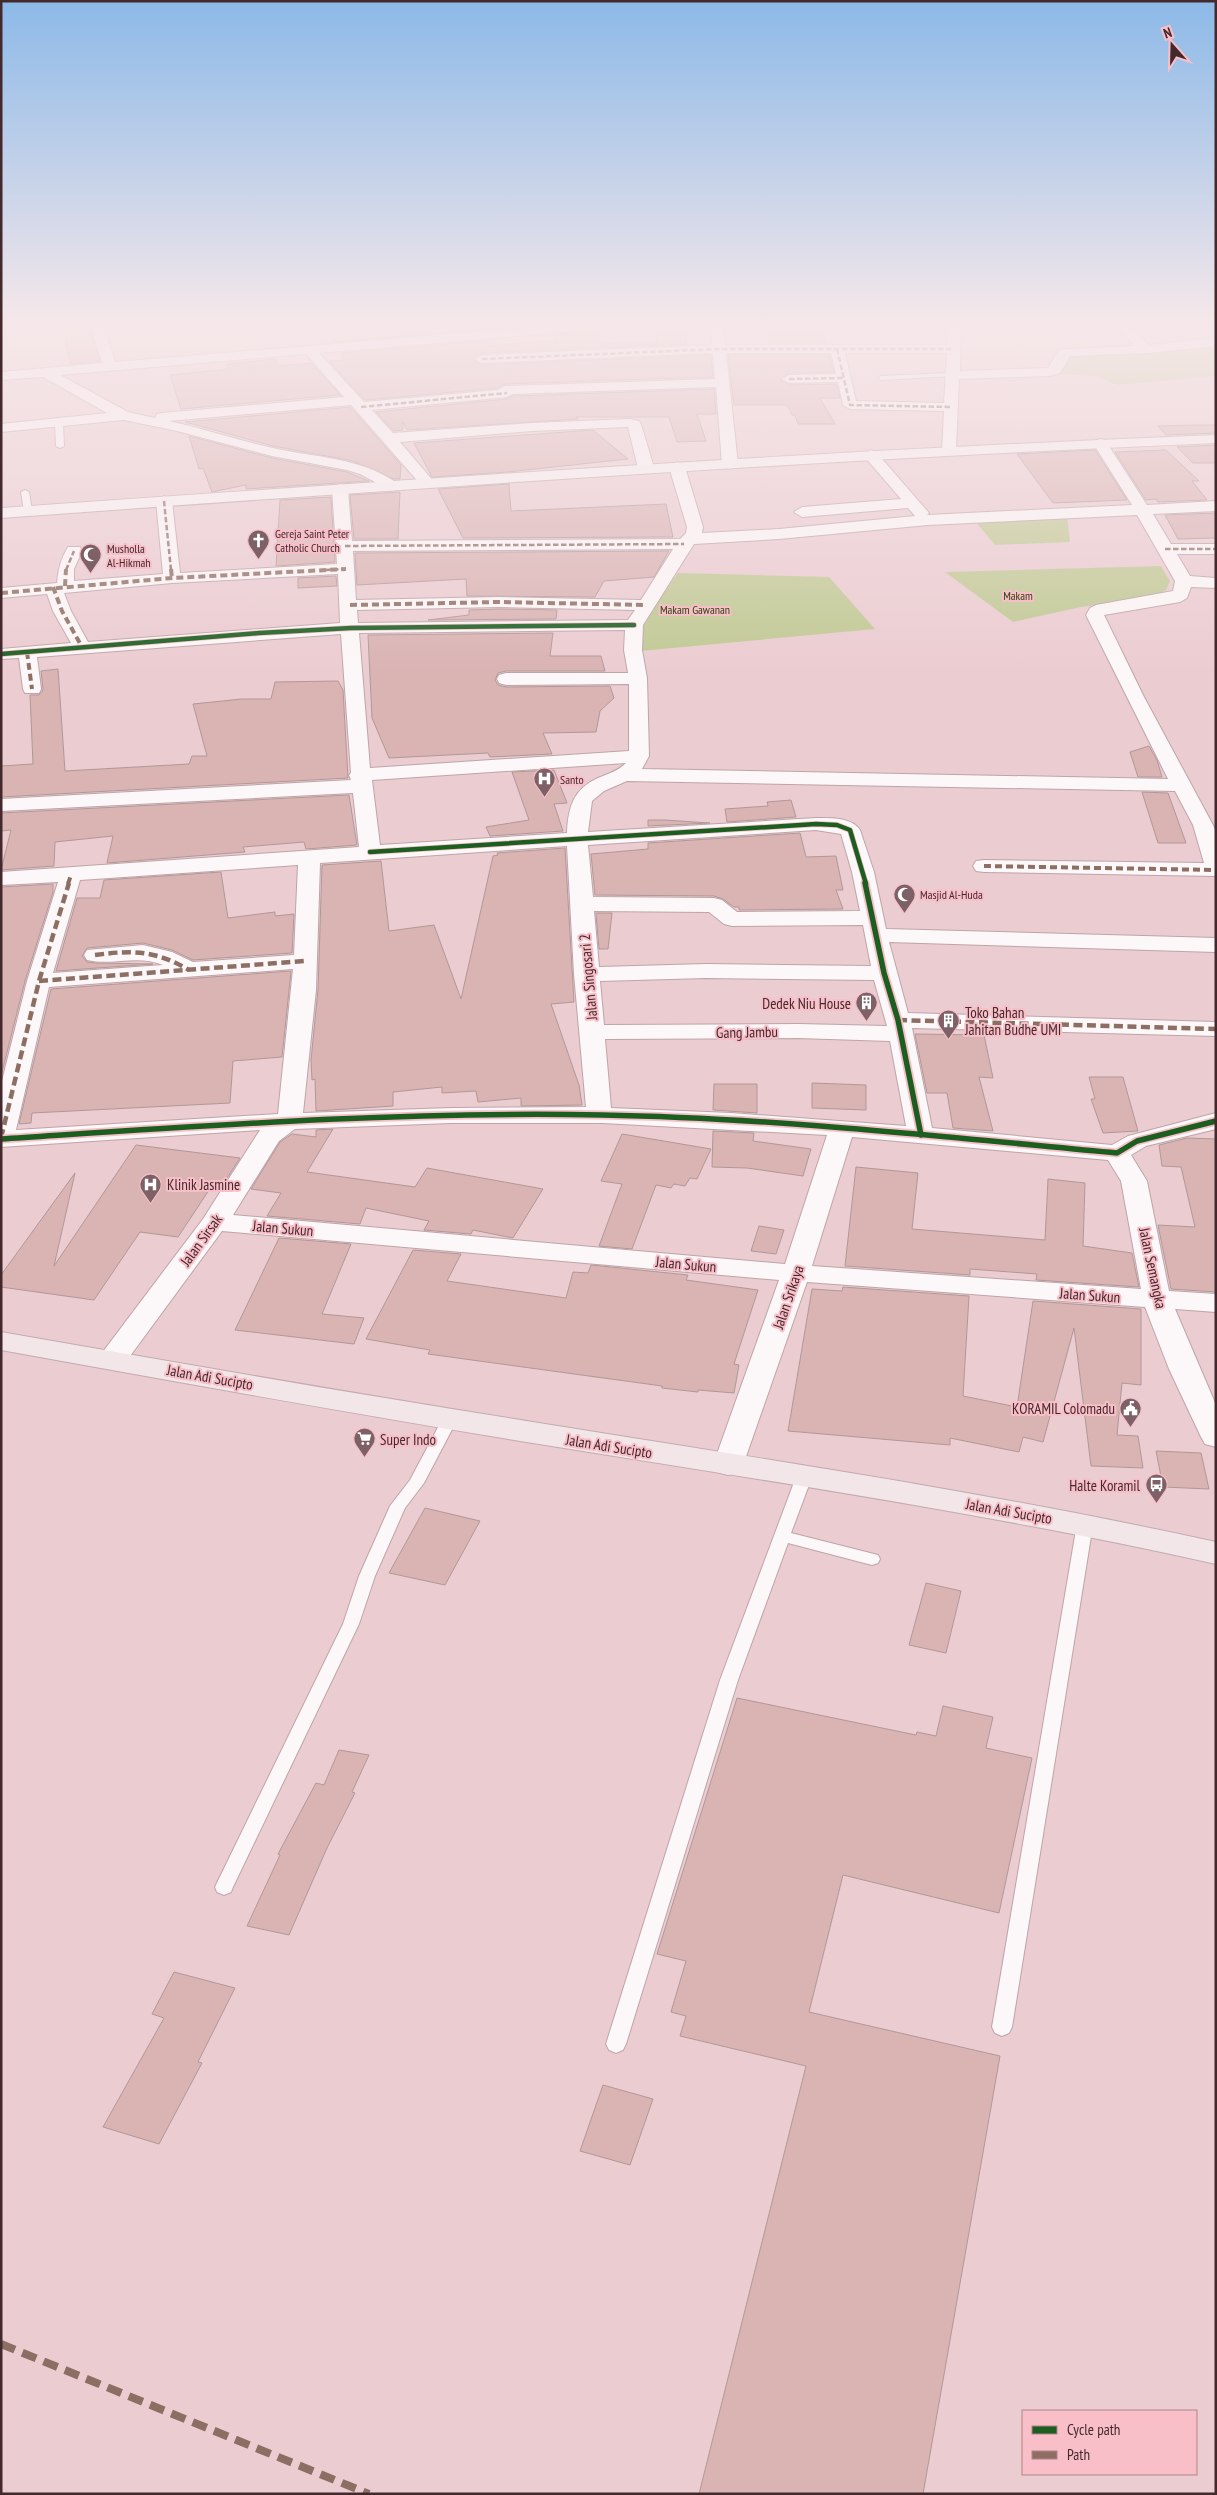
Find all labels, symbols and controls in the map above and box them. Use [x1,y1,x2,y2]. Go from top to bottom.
north arrow [1147,20,1197,70]
text: N [1161,23,1174,43]
place label: Gereja Saint Peter Catholic Church [275,526,350,555]
church icon: Gereja Saint Peter Catholic Church [247,528,271,559]
place label: Musholla Al-Hikmah [107,541,151,570]
mosque icon: Musholla Al-Hikmah [79,543,103,574]
park label: Makam [1003,588,1033,603]
park label: Makam Gawanan [660,602,730,617]
hospital icon: Santo [532,767,556,798]
place label: Santo [560,772,584,787]
mosque icon: Masjid Al-Huda [892,882,916,913]
place label: Masjid Al-Huda [920,887,983,902]
street label: Jalan Singosari 2 [575,933,601,1022]
building icon: Dedek Niu House [855,991,879,1022]
place label: Dedek Niu House [762,994,851,1013]
place label: Toko Bahan Jahitan Budhe UMI [964,1003,1061,1039]
building icon: Toko Bahan Jahitan Budhe UMI [937,1009,961,1040]
street label: Gang Jambu [716,1022,778,1042]
hospital icon: Klinik Jasmine [139,1172,163,1203]
place label: Klinik Jasmine [167,1175,240,1194]
street label: Jalan Sirsak [175,1210,226,1270]
street label: Jalan Sukun [251,1216,314,1240]
street label: Jalan Semangka [1135,1225,1171,1310]
street label: Jalan Sukun [654,1252,717,1276]
street label: Jalan Srikaya [768,1263,808,1332]
street label: Jalan Sukun [1058,1283,1121,1307]
street label: Jalan Adi Sucipto [165,1360,255,1394]
public building icon: KORAMIL Colomadu [1119,1396,1143,1427]
place label: KORAMIL Colomadu [1012,1399,1115,1418]
supermarket icon: Super Indo [352,1427,376,1458]
place label: Super Indo [380,1430,436,1449]
street label: Jalan Adi Sucipto [564,1430,653,1462]
bus stop icon: Halte Koramil [1144,1473,1168,1504]
place label: Halte Koramil [1069,1476,1140,1495]
street label: Jalan Adi Sucipto [964,1494,1054,1528]
legend [1022,2410,1197,2475]
text: Cycle path [1067,2420,1120,2439]
text: Path [1067,2445,1090,2464]

